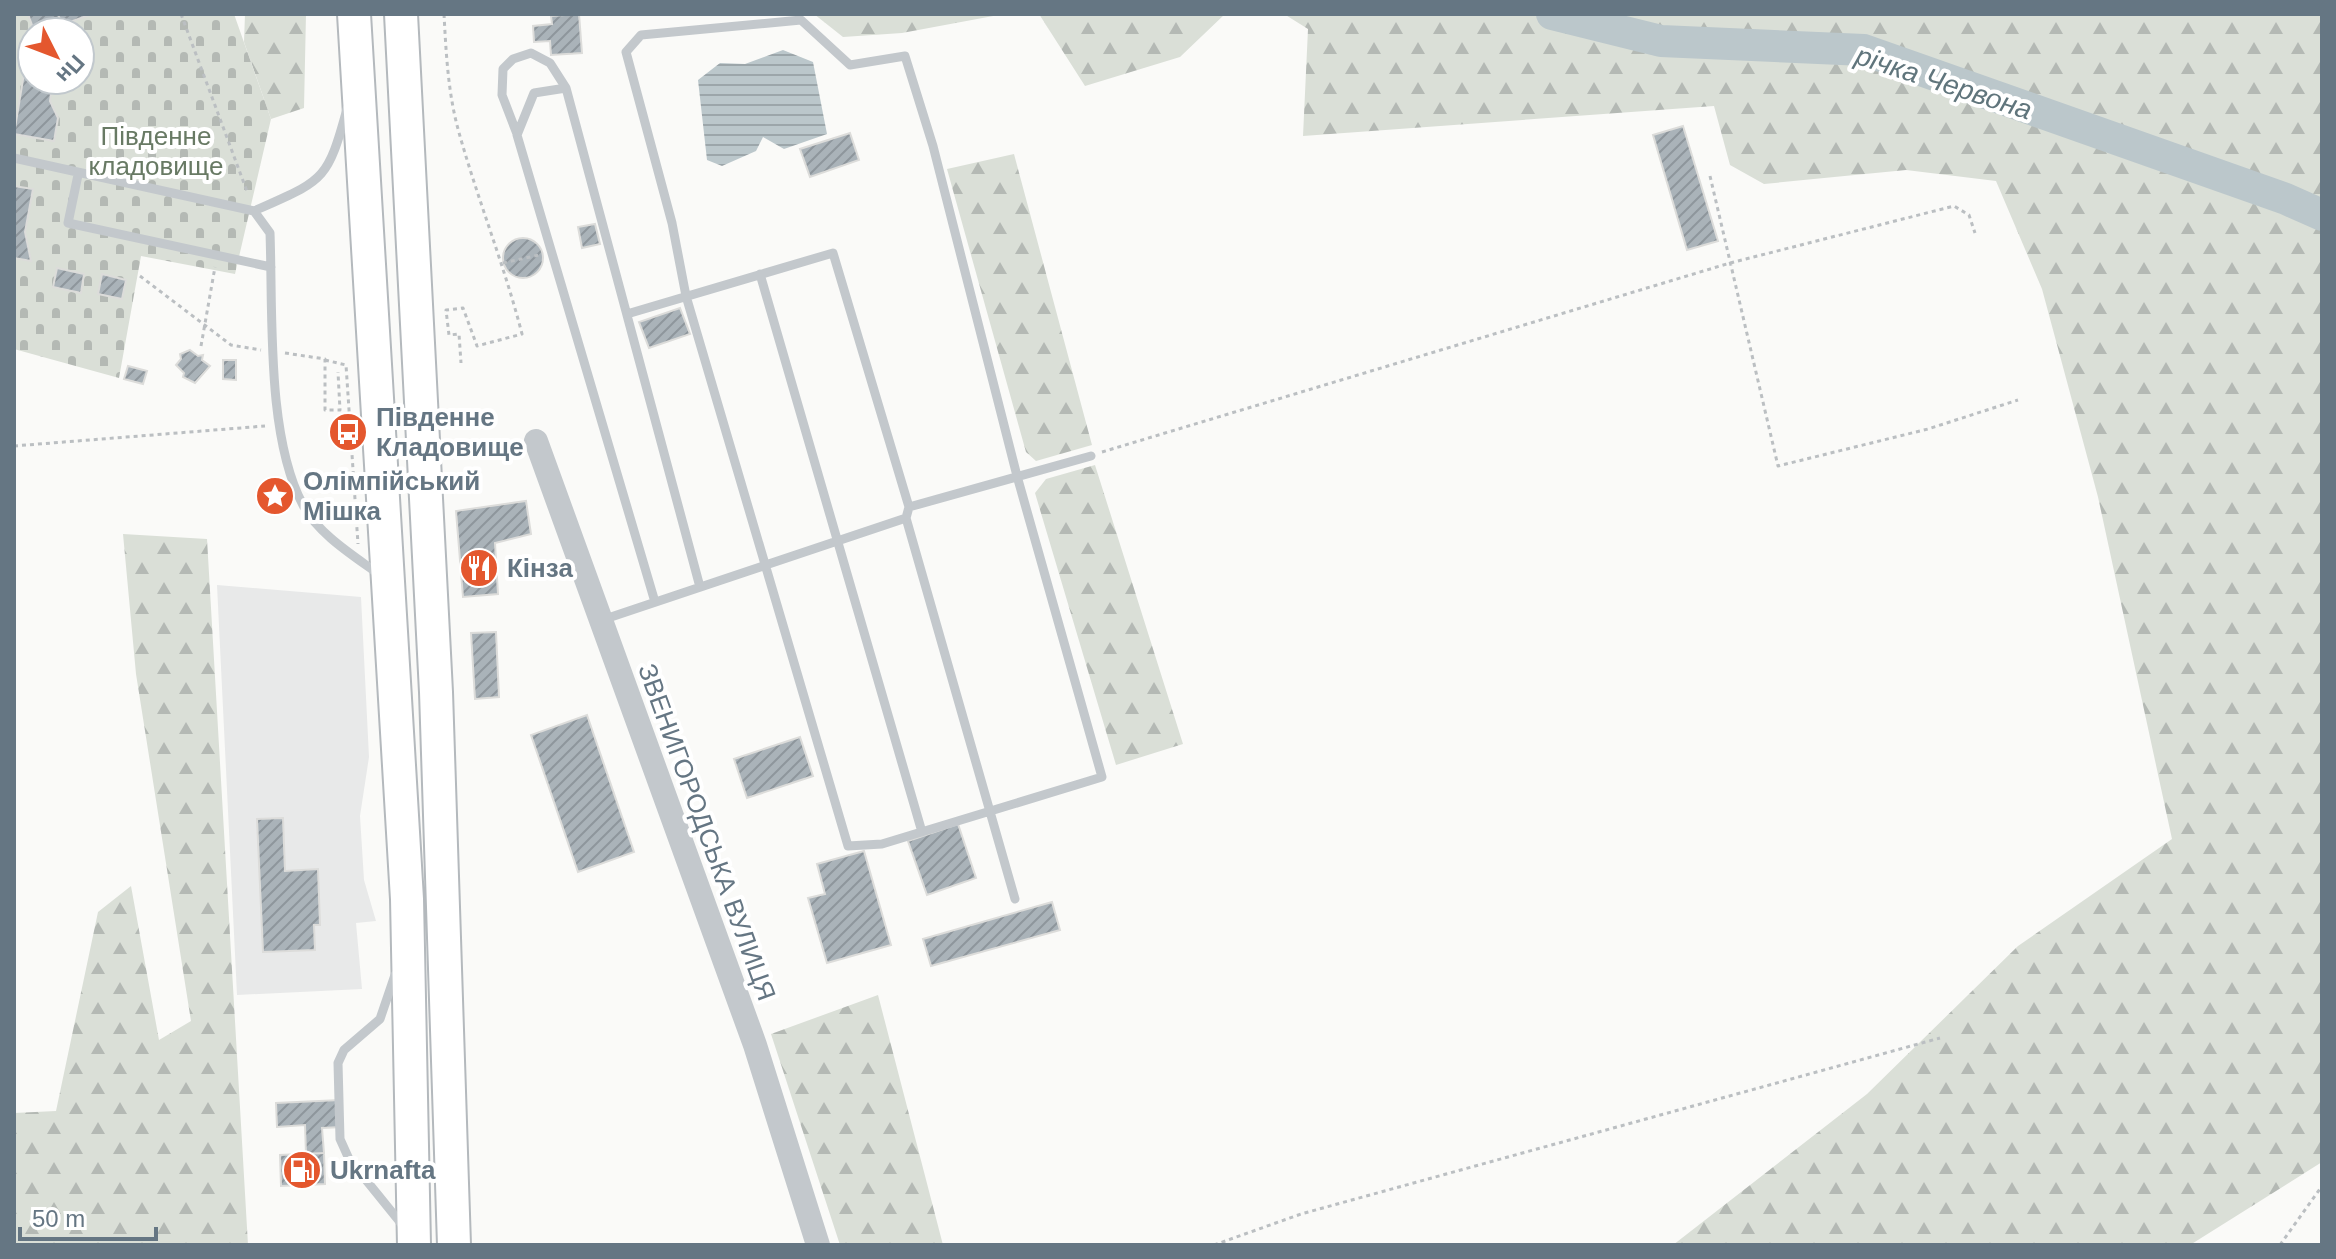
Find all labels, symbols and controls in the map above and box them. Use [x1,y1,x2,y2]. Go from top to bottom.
north arrow [16,16,96,96]
water label: річка Червона [1851,39,2036,126]
text: Пн [51,50,90,88]
park label: Південне кладовище [89,121,223,181]
place label: Південне Кладовище [376,402,524,462]
bus stop icon: Південне Кладовище [327,411,369,453]
place label: Олімпійський Мішка [303,466,480,526]
place icon: Олімпійський Мішка [254,475,296,517]
restaurant icon: Кінза [458,547,500,589]
place label: Кінза [507,553,573,583]
street label: ЗВЕНИГОРОДСЬКА ВУЛИЦЯ [632,660,782,1004]
fuel station icon: Ukrnafta [281,1149,323,1191]
place label: Ukrnafta [330,1155,436,1185]
scale bar [20,1191,156,1241]
text: 50 m [32,1205,85,1232]

